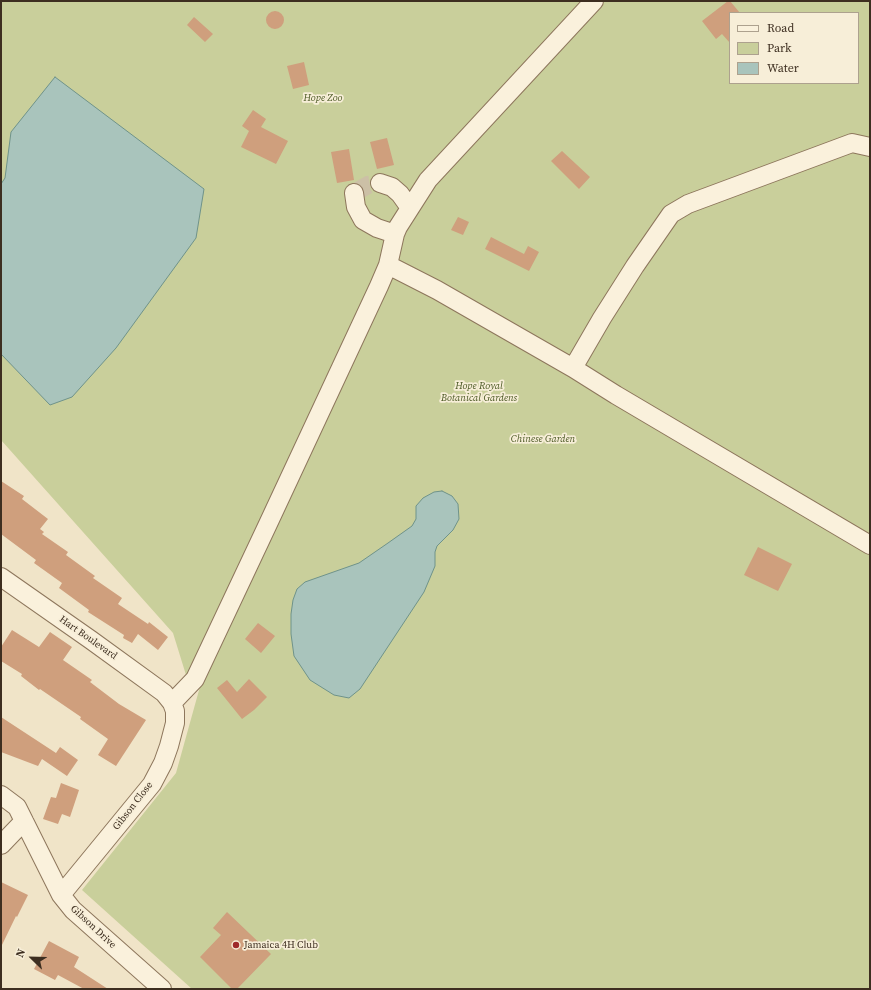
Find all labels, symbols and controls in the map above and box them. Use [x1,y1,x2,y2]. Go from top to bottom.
legend [729,12,859,84]
text: Road [767,20,794,36]
text: Park [767,40,792,56]
text: Water [767,60,799,76]
park label: Hope Zoo [304,92,342,104]
park label: Hope Royal Botanical Gardens [441,380,517,404]
park label: Chinese Garden [511,433,575,445]
street label: Hart Boulevard [57,614,119,662]
street label: Gibson Close [110,779,156,833]
street label: Gibson Drive [68,903,118,951]
north arrow [12,938,52,978]
place label: Jamaica 4H Club [244,939,318,951]
marker: Jamaica 4H Club [231,940,241,950]
text: N [12,947,29,960]

